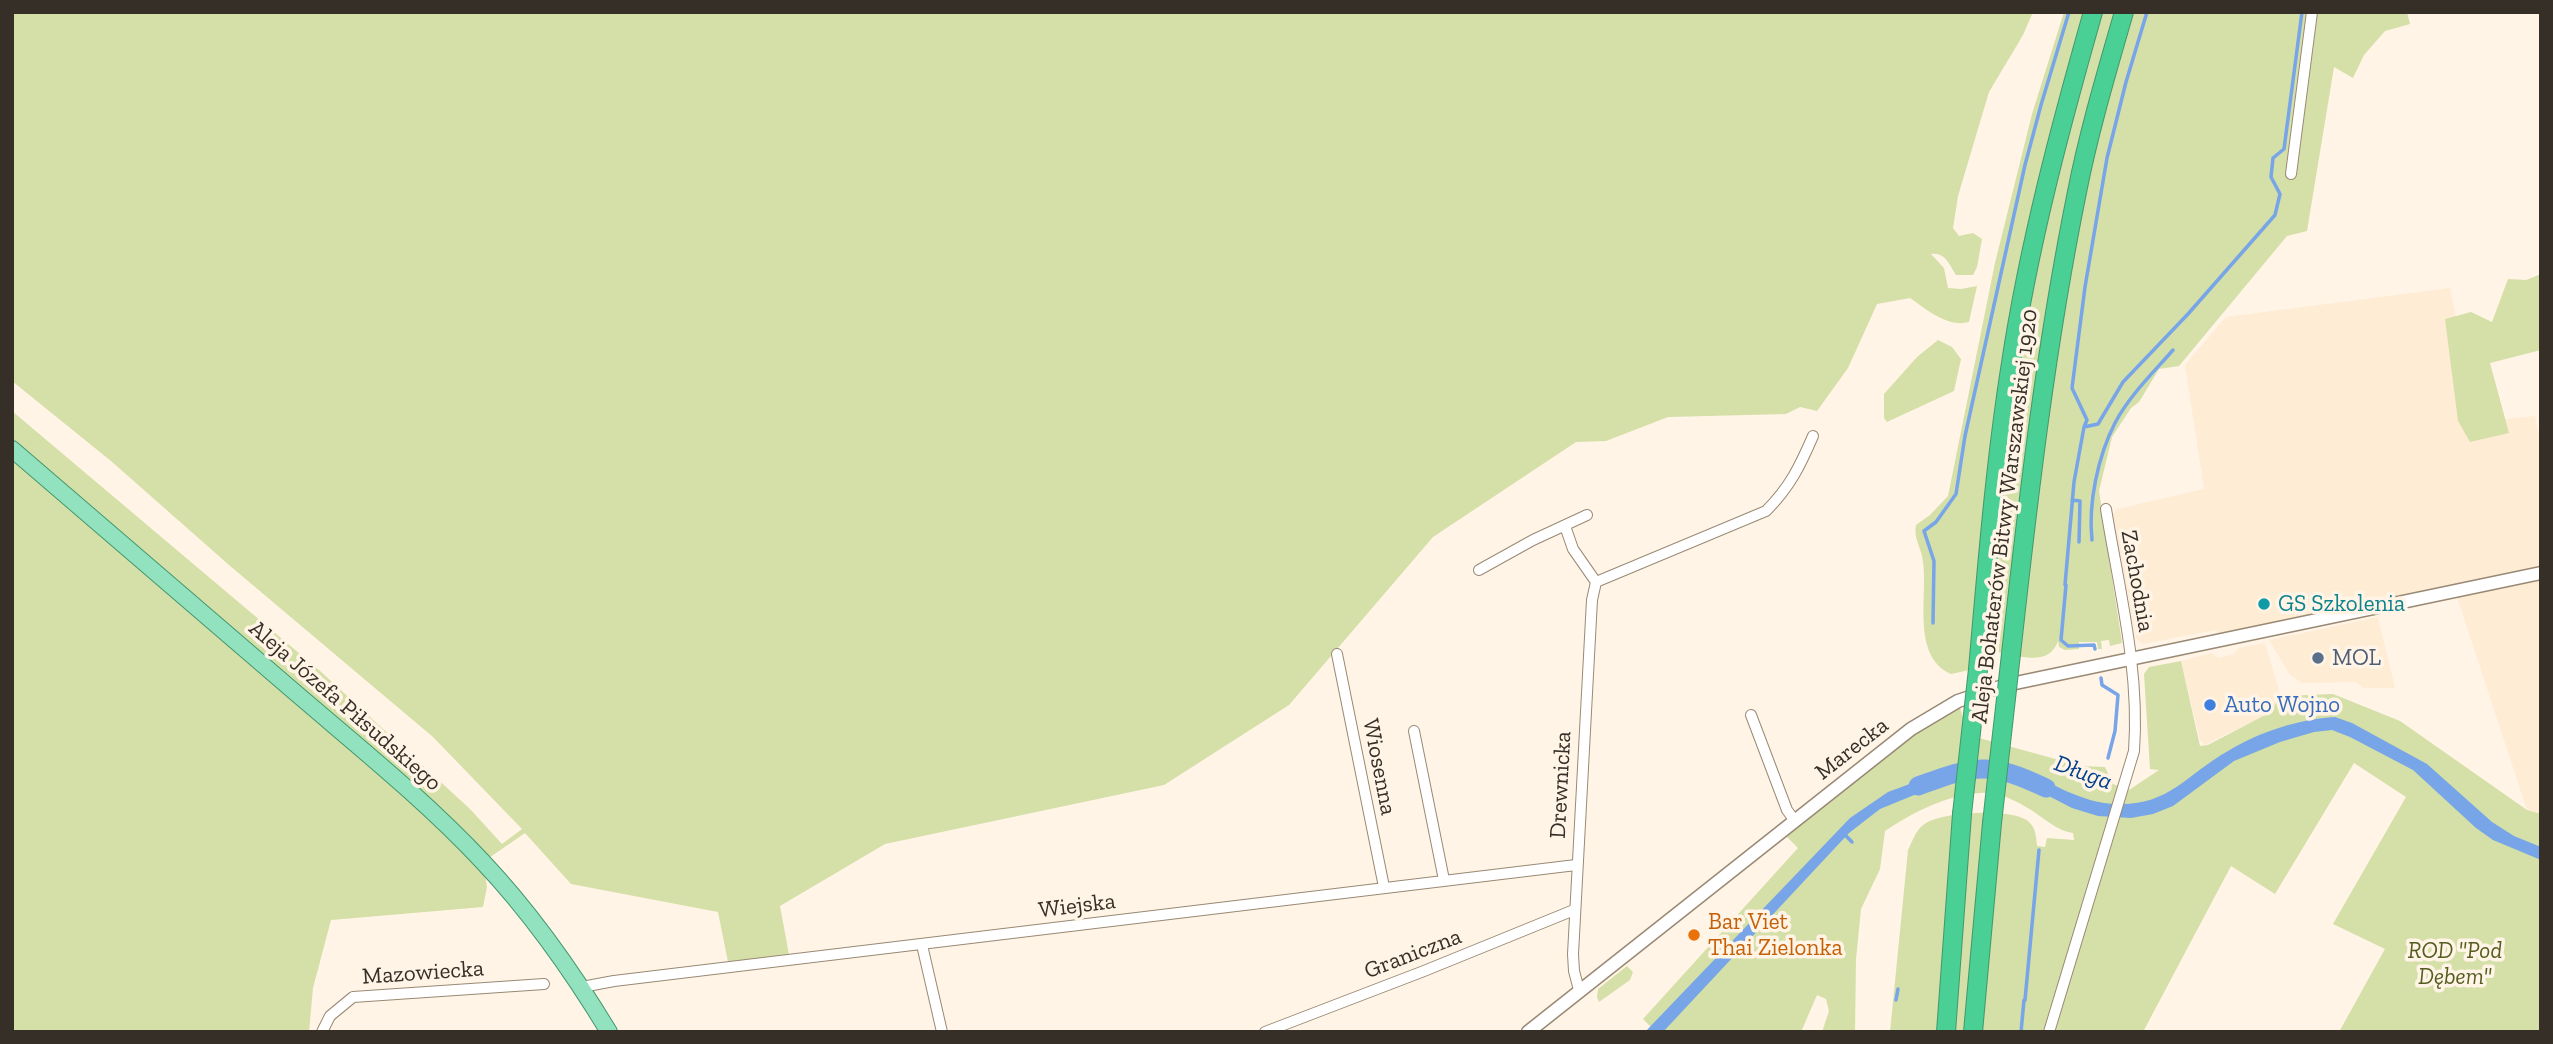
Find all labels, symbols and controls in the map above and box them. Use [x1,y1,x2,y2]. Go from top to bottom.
street label: Aleja Bohaterów Bitwy Warszawskiej 1920 [1966,307,2044,725]
street label: Zachodnia [2114,528,2160,634]
place label: GS Szkolenia [2278,590,2405,618]
marker: GS Szkolenia [2256,596,2272,612]
street label: Aleja Józefa Piłsudskiego [243,615,447,797]
place label: MOL [2332,644,2381,672]
marker: MOL [2310,650,2326,666]
place label: Auto Wojno [2224,691,2340,719]
marker: Auto Wojno [2202,697,2218,713]
street label: Marecka [1810,712,1894,786]
street label: Wiosenna [1356,716,1402,818]
street label: Drewnicka [1544,731,1578,839]
water label: Długa [2050,749,2116,797]
street label: Wiejska [1037,888,1117,924]
place label: Bar Viet Thai Zielonka [1708,908,1843,962]
street label: Graniczna [1361,923,1465,985]
marker: Bar Viet Thai Zielonka [1686,927,1702,943]
park label: ROD "Pod Dębem" [2408,937,2502,991]
street label: Mazowiecka [361,955,485,991]

